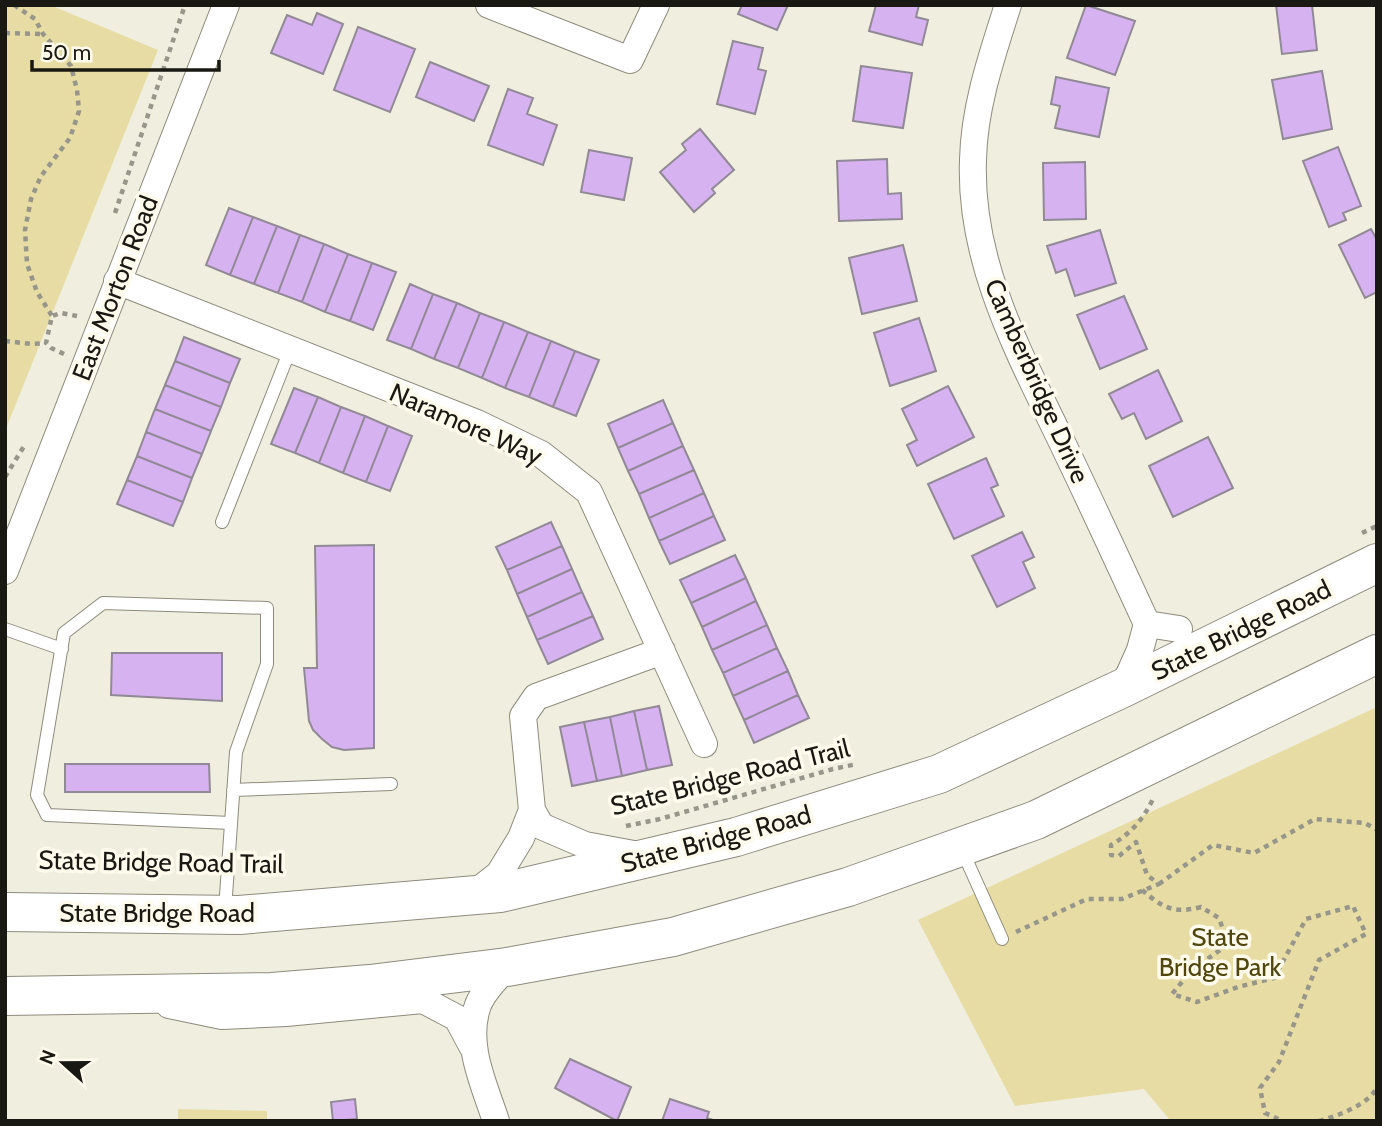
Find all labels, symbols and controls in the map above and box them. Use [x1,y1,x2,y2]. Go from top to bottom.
scale bar [32,28,219,72]
text: 50 m [42,40,91,65]
street label: East Morton Road [65,191,165,385]
street label: Camberbridge Drive [978,274,1096,488]
street label: Naramore Way [385,376,547,472]
street label: State Bridge Road [1146,573,1336,687]
street label: State Bridge Road Trail [607,732,853,822]
street label: State Bridge Road [617,798,815,880]
street label: State Bridge Road Trail [38,844,284,880]
street label: State Bridge Road [59,897,255,929]
park label: State Bridge Park [1159,921,1282,983]
north arrow [28,1028,98,1098]
text: N [34,1047,61,1067]

